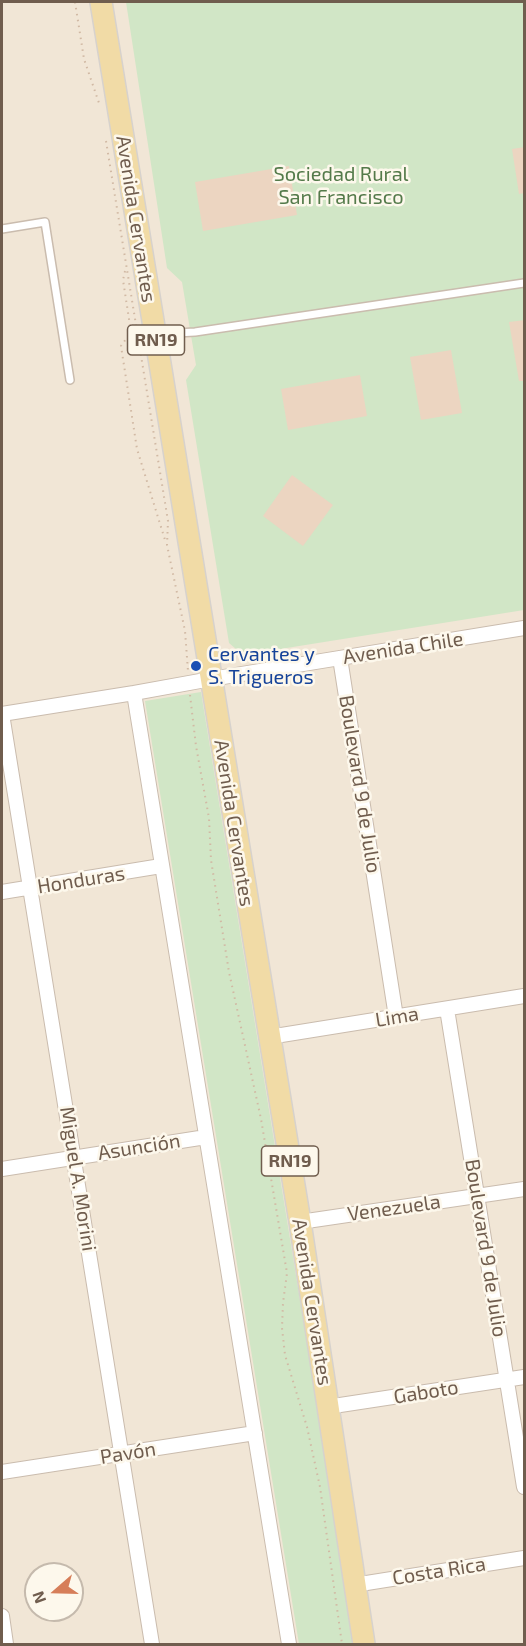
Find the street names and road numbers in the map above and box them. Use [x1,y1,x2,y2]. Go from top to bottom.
street label: Avenida Cervantes [111,134,161,304]
road number: RN19 [128,325,184,355]
street label: Avenida Chile [341,627,465,669]
street label: Boulevard 9 de Julio [334,693,386,875]
street label: Avenida Cervantes [209,738,259,908]
street label: Honduras [35,861,127,899]
street label: Lima [374,1002,420,1032]
street label: Miguel A. Morini [55,1105,101,1253]
street label: Asunción [96,1129,182,1165]
road number: RN19 [262,1146,318,1176]
street label: Boulevard 9 de Julio [460,1157,512,1339]
street label: Venezuela [346,1190,442,1226]
street label: Avenida Cervantes [287,1217,337,1387]
street label: Gaboto [392,1375,460,1409]
street label: Pavón [98,1437,158,1469]
street label: Costa Rica [391,1552,487,1590]

